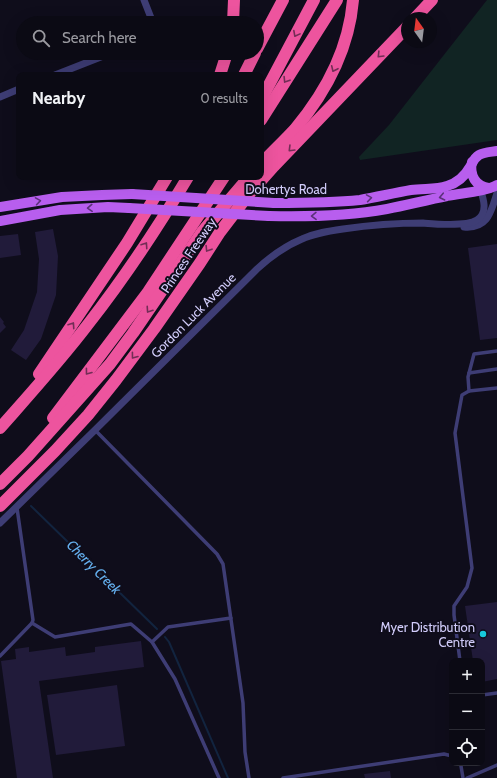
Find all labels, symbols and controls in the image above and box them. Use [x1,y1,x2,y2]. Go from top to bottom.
north arrow [401,12,437,48]
search box [16,16,264,60]
icon: search [30,27,52,49]
text: Search here [62,29,137,47]
one-way arrow [293,30,301,38]
one-way arrow [377,50,385,58]
one-way arrow [331,65,339,72]
one-way arrow [283,76,291,83]
text: Nearby [32,88,85,108]
text: 0 results [200,90,248,106]
one-way arrow [288,144,296,152]
street label: Dohertys Road [245,181,327,197]
one-way arrow [439,192,445,200]
one-way arrow [365,194,372,203]
one-way arrow [35,197,42,206]
one-way arrow [87,204,93,213]
one-way arrow [311,212,317,221]
street label: Princes Freeway [157,214,219,296]
one-way arrow [140,242,147,249]
one-way arrow [206,245,213,252]
street label: Gordon Luck Avenue [147,269,239,361]
one-way arrow [146,306,154,313]
one-way arrow [67,323,74,330]
one-way arrow [132,352,139,359]
one-way arrow [86,367,93,374]
water label: Cherry Creek [63,536,126,599]
place label: Myer Distribution Centre [380,619,475,650]
marker: Myer Distribution Centre [478,629,488,639]
map controls [449,658,485,766]
button: + [449,658,485,694]
button: − [449,694,485,730]
button: locate [449,730,485,766]

